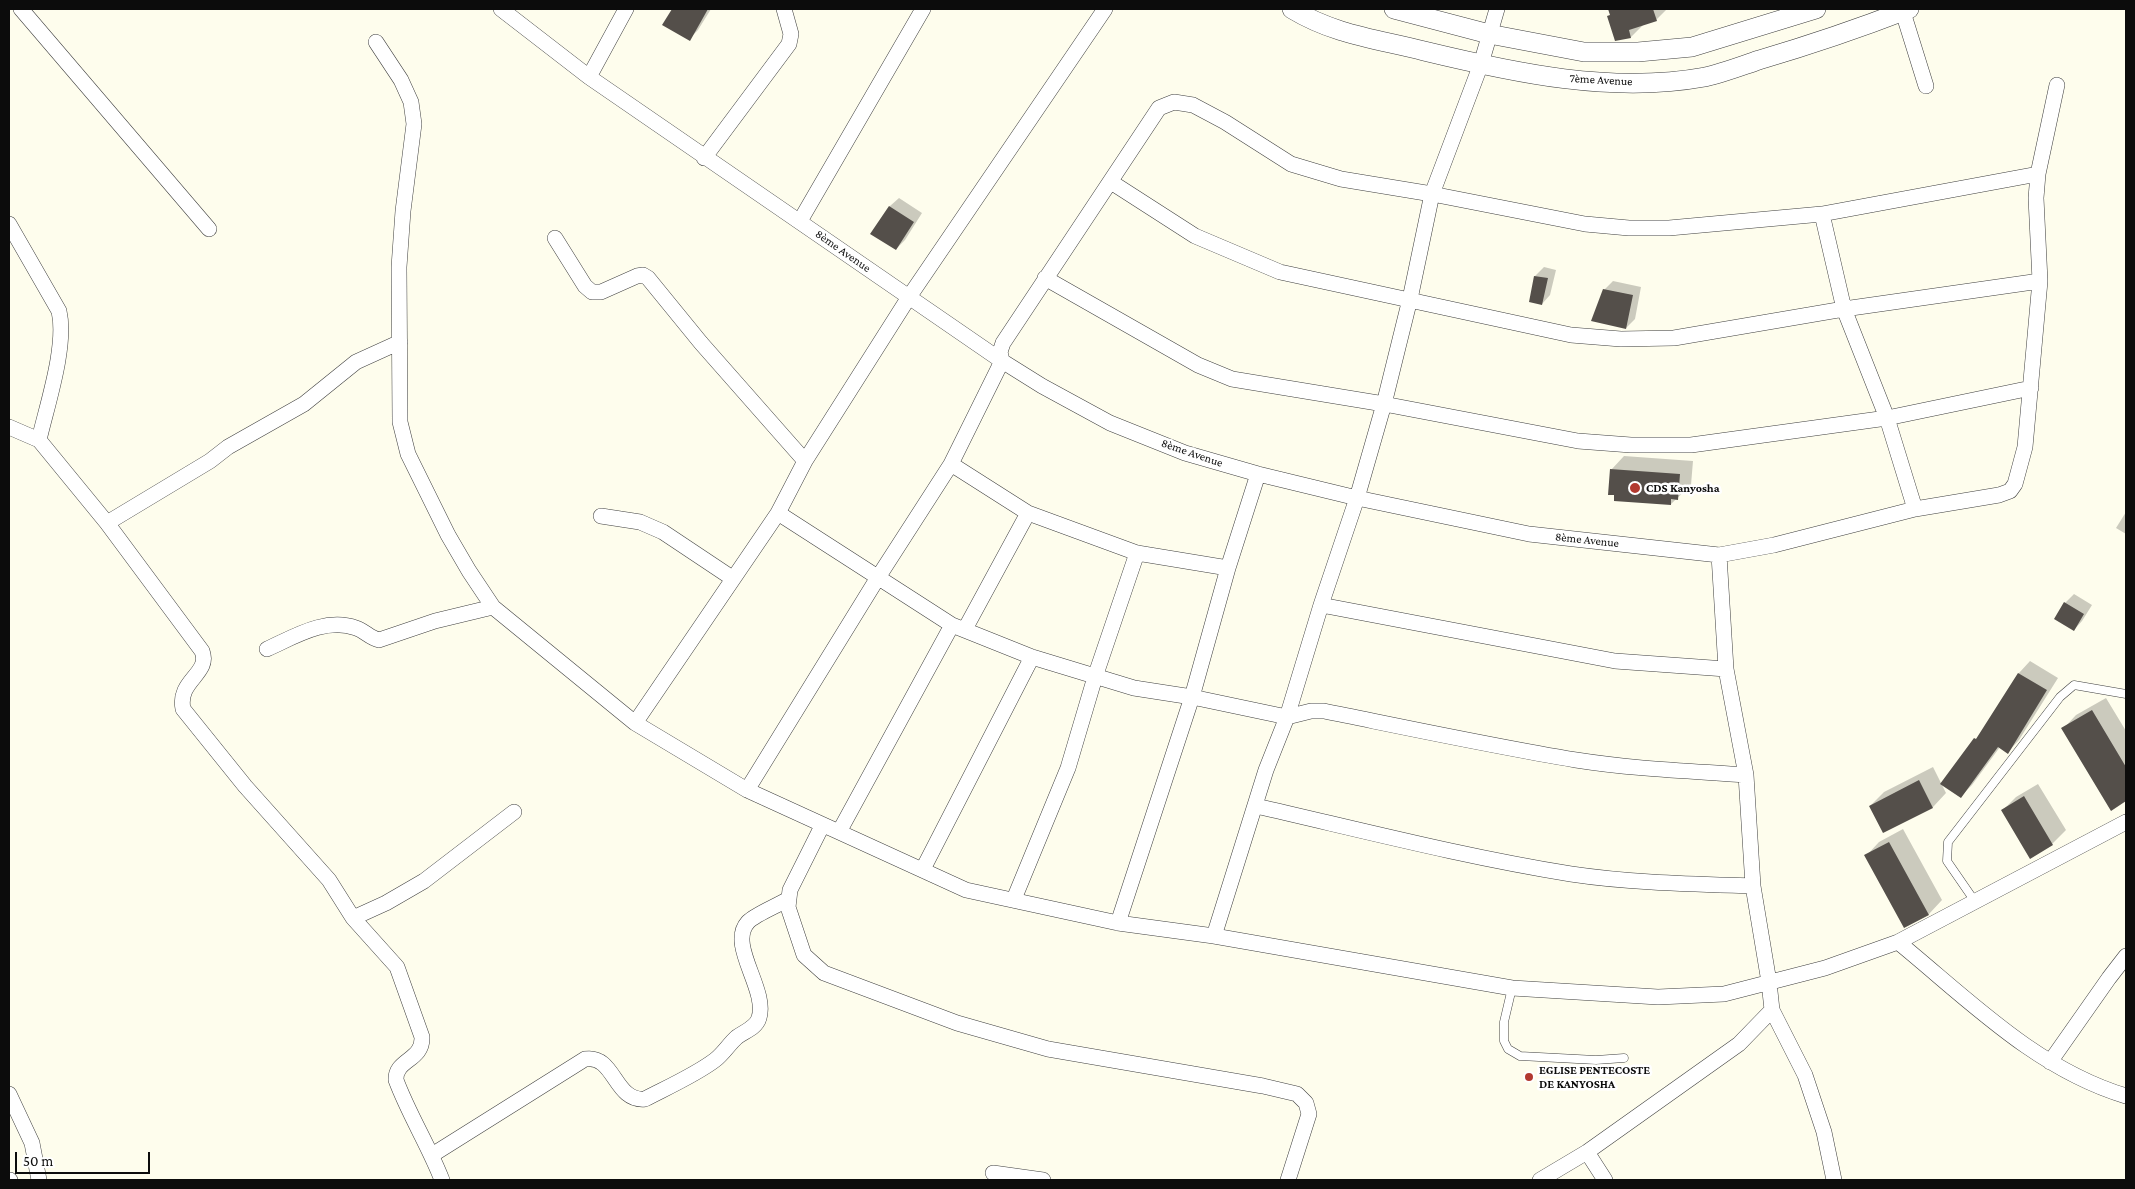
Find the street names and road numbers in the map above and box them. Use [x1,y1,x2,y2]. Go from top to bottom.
street label: 7ème Avenue [1569,71,1633,89]
street label: 8ème Avenue [813,227,873,275]
street label: 8ème Avenue [1159,436,1225,470]
street label: 8ème Avenue [1554,529,1620,551]

